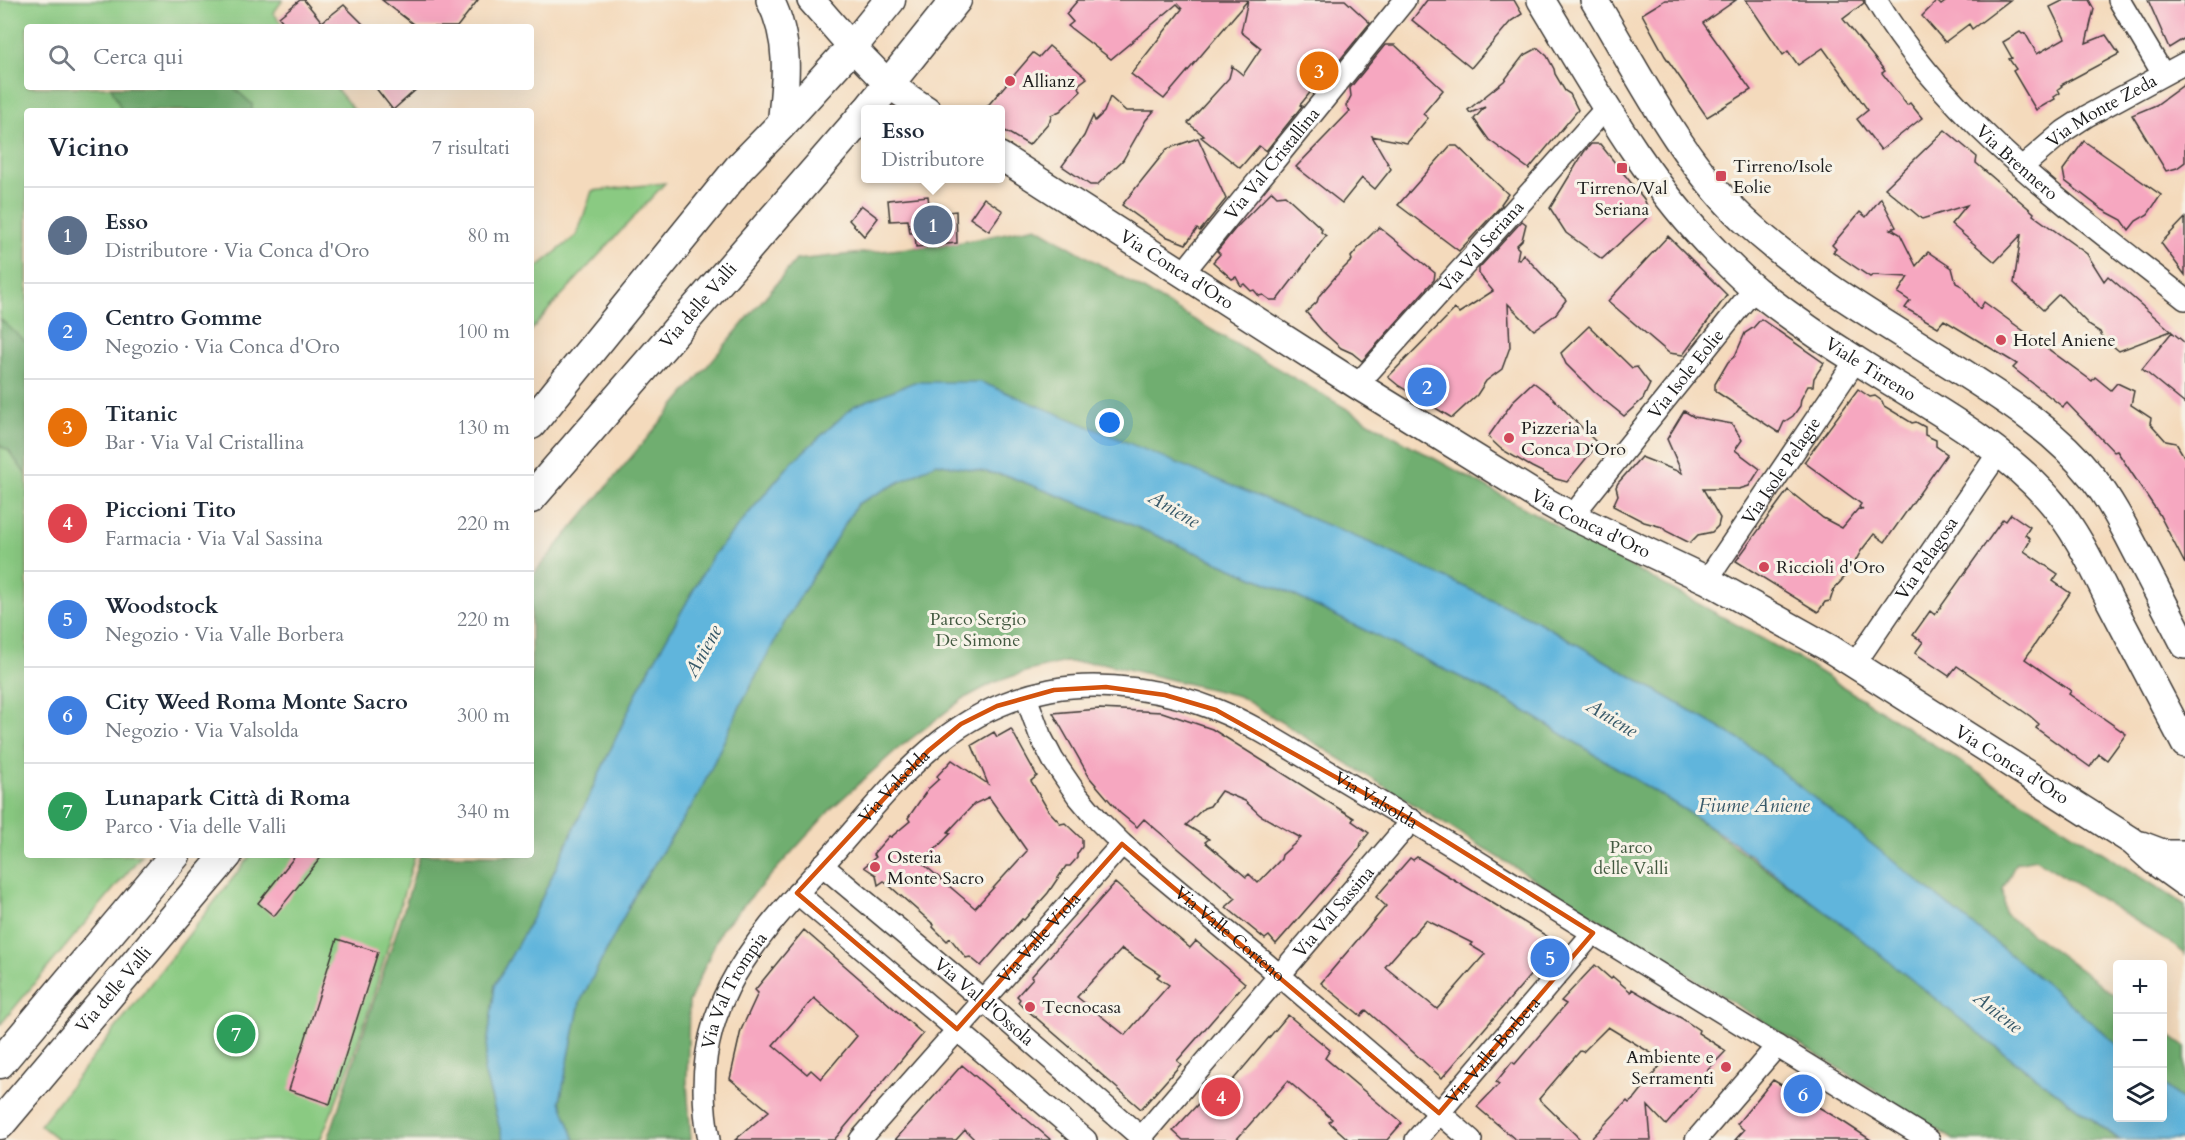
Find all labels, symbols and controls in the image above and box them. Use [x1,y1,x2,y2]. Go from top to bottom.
search box [24,24,534,90]
icon: search [45,41,78,74]
text: Cerca qui [93,42,183,72]
pin: 3 [1300,48,1338,94]
street label: Via Monte Zeda [2041,68,2161,153]
place label: Allianz [1022,69,1075,94]
marker: Allianz [1003,74,1017,88]
street label: Via Val Cristallina [1219,102,1326,225]
popup [861,105,1005,183]
text: Esso [881,116,925,146]
street label: Via Brennero [1970,119,2064,206]
text: Vicino [48,130,129,165]
text: 7 risultati [432,134,510,161]
text: Distributore [881,146,985,173]
place label: Tirreno/Isole Eolie [1733,154,1833,200]
marker: Tirreno/Val Seriana [1615,161,1629,175]
marker: Tirreno/Isole Eolie [1714,169,1728,183]
place label: Tirreno/Val Seriana [1577,176,1668,222]
street label: Via Val Seriana [1433,195,1530,298]
pin: 1 [914,202,952,248]
text: Esso [105,207,148,237]
text: 1 [62,222,73,249]
text: 80 m [467,222,510,249]
street label: Via Conca d'Oro [1115,223,1239,315]
text: Distributore · Via Conca d'Oro [105,237,369,264]
street label: Via delle Valli [654,257,742,354]
text: Centro Gomme [105,303,262,333]
text: 2 [62,318,73,345]
text: 100 m [457,318,510,345]
street label: Via Isole Eolie [1642,324,1730,424]
place label: Hotel Aniene [2013,328,2116,353]
street label: Viale Tirreno [1820,331,1921,407]
text: Negozio · Via Conca d'Oro [105,333,340,360]
marker: Hotel Aniene [1994,333,2008,347]
pin: 2 [1408,364,1446,410]
text: Titanic [105,399,178,429]
your location [1095,408,1124,437]
street label: Via Isole Pelagie [1736,412,1826,529]
text: 3 [62,414,73,441]
text: 130 m [457,414,510,441]
place label: Pizzeria la Conca D‘Oro [1521,416,1626,462]
text: Bar · Via Val Cristallina [105,429,304,456]
marker: Pizzeria la Conca D‘Oro [1502,431,1516,445]
water label: Aniene [1142,483,1205,535]
street label: Via Conca d'Oro [1526,483,1655,564]
text: Piccioni Tito [105,495,236,525]
text: 4 [62,510,73,537]
text: 220 m [457,510,510,537]
street label: Via Pelagosa [1889,512,1964,605]
text: Farmacia · Via Val Sassina [105,525,323,552]
place label: Riccioli d'Oro [1776,555,1885,580]
marker: Riccioli d'Oro [1757,560,1771,574]
text: Woodstock [105,591,219,621]
text: 5 [62,606,73,633]
text: 220 m [457,606,510,633]
park label: Parco Sergio De Simone [930,607,1026,653]
water label: Aniene [677,620,728,683]
text: Negozio · Via Valle Borbera [105,621,344,648]
text: City Weed Roma Monte Sacro [105,687,408,717]
water label: Aniene [1580,692,1643,744]
text: 6 [62,702,73,729]
text: 300 m [457,702,510,729]
text: Negozio · Via Valsolda [105,717,299,744]
street label: Via Conca d'Oro [1950,719,2074,810]
street label: Via Valsolda [852,743,935,829]
street label: Via Valsolda [1329,765,1423,835]
text: Lunapark Città di Roma [105,783,350,813]
water label: Fiume Aniene [1698,792,1810,819]
text: 7 [62,798,73,825]
text: 340 m [457,798,510,825]
text: Parco · Via delle Valli [105,813,286,840]
park label: Parco delle Valli [1593,835,1669,881]
place label: Osteria Monte Sacro [887,845,984,891]
marker: Osteria Monte Sacro [868,860,882,874]
street label: Via Val Sassina [1287,860,1380,963]
street label: Via Valle Corteno [1169,880,1291,988]
street label: Via Valle Viola [992,886,1086,989]
street label: Via Val Trompia [695,926,773,1051]
pin: 5 [1530,936,1570,980]
street label: Via delle Valli [70,941,157,1038]
street label: Via Val d'Ossola [929,952,1040,1052]
map controls [2113,960,2167,1122]
button: + [2113,960,2167,1014]
water label: Aniene [1967,984,2028,1040]
street label: Via Valle Borbera [1439,991,1546,1110]
place label: Tecnocasa [1042,995,1122,1020]
marker: Tecnocasa [1023,1000,1037,1014]
pin: 7 [216,1012,256,1056]
button: − [2113,1014,2167,1068]
place label: Ambiente e Serramenti [1626,1045,1714,1091]
marker: Ambiente e Serramenti [1719,1060,1733,1074]
button: layers [2113,1068,2167,1122]
pin: 6 [1784,1072,1822,1116]
pin: 4 [1202,1074,1240,1120]

